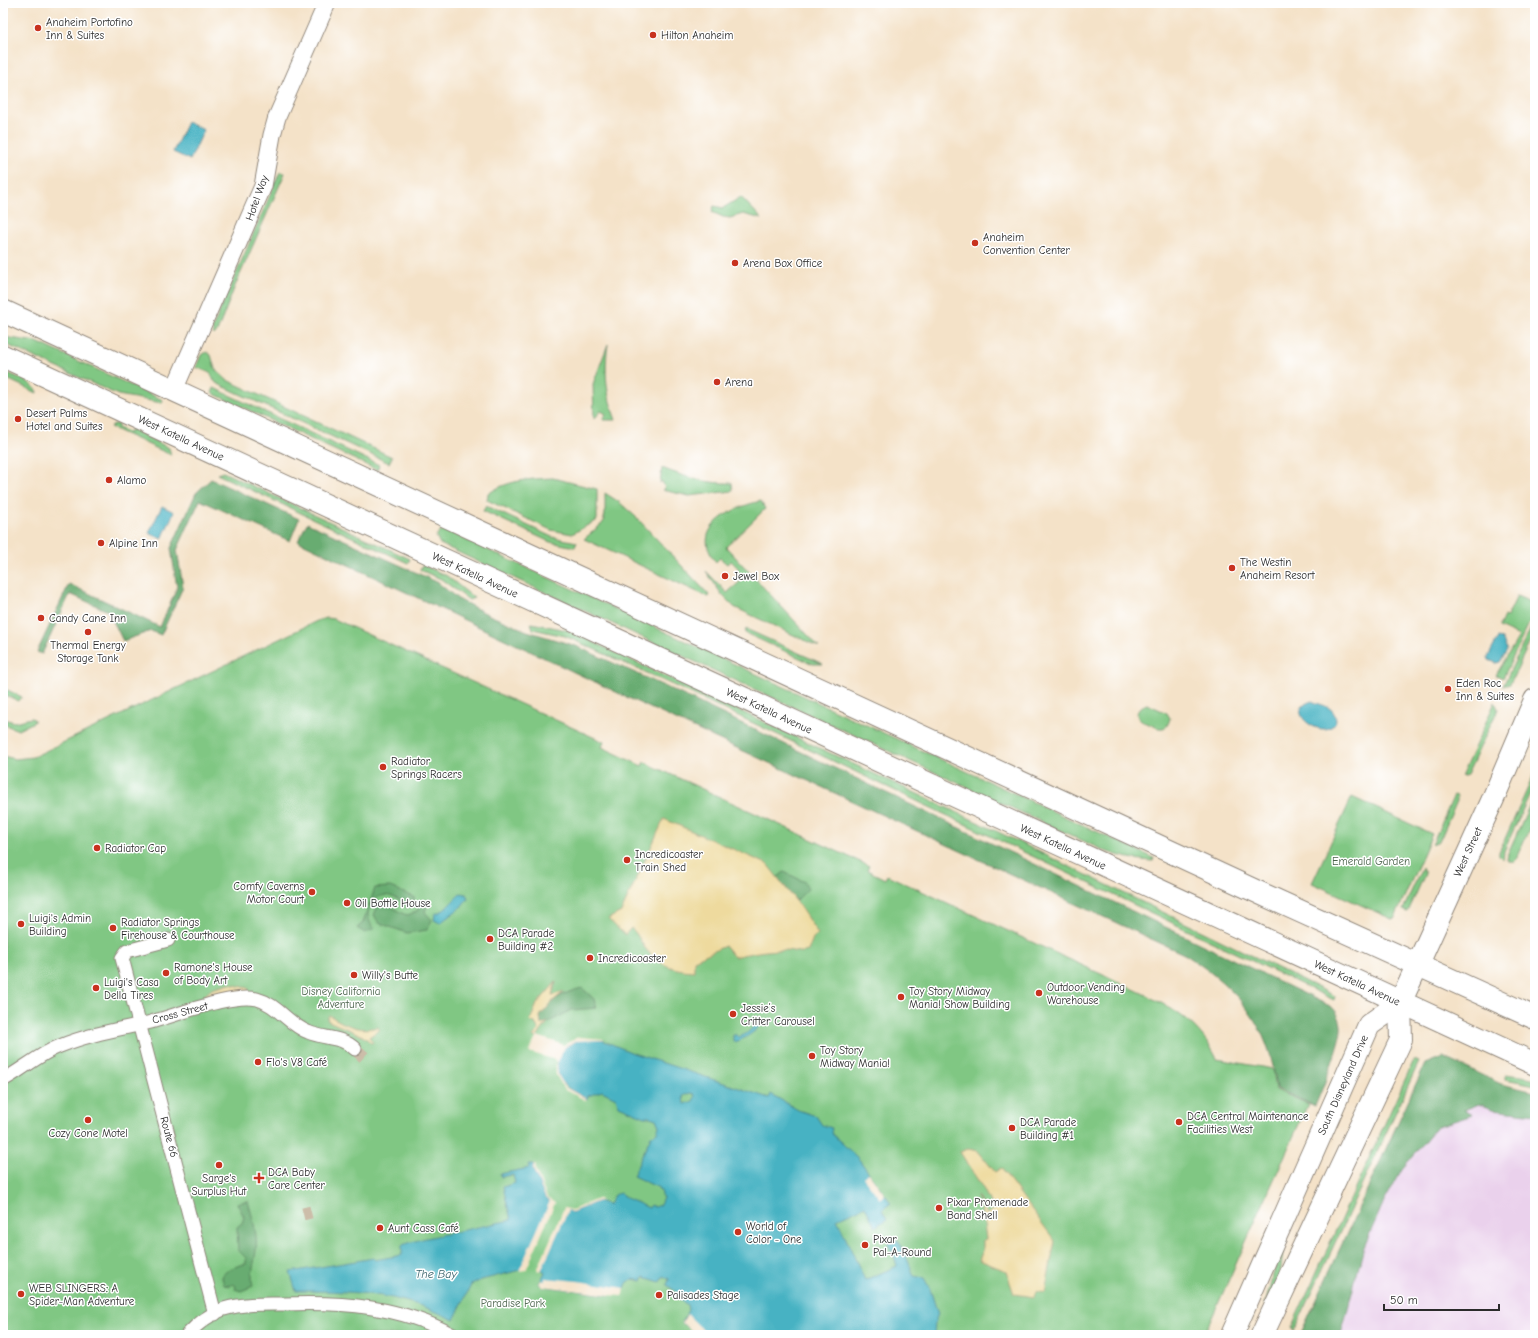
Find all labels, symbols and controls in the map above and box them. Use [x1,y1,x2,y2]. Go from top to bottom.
place label: Anaheim Portofino Inn & Suites [46,16,133,42]
marker: Anaheim Portofino Inn & Suites [33,23,43,33]
place label: Hilton Anaheim [661,29,733,42]
marker: Hilton Anaheim [648,30,658,40]
street label: Hotel Way [243,173,271,223]
place label: Anaheim Convention Center [983,231,1071,257]
marker: Anaheim Convention Center [970,238,980,248]
place label: Arena Box Office [743,257,823,270]
marker: Arena Box Office [730,258,740,268]
place label: Arena [725,376,753,389]
marker: Arena [712,377,722,387]
place label: Desert Palms Hotel and Suites [26,407,103,433]
street label: West Katella Avenue [136,412,227,464]
marker: Desert Palms Hotel and Suites [13,414,23,424]
place label: Alamo [117,474,147,487]
marker: Alamo [104,475,114,485]
place label: Alpine Inn [109,537,158,550]
marker: Alpine Inn [96,538,106,548]
street label: West Katella Avenue [430,549,521,601]
place label: The Westin Anaheim Resort [1240,556,1315,582]
marker: The Westin Anaheim Resort [1227,563,1237,573]
place label: Jewel Box [733,570,780,583]
marker: Jewel Box [720,571,730,581]
place label: Candy Cane Inn [49,612,126,625]
marker: Candy Cane Inn [36,613,46,623]
marker: Thermal Energy Storage Tank [83,627,93,637]
place label: Thermal Energy Storage Tank [50,639,126,665]
place label: Eden Roc Inn & Suites [1456,677,1514,703]
marker: Eden Roc Inn & Suites [1443,684,1453,694]
street label: West Katella Avenue [724,685,815,737]
place label: Radiator Springs Racers [391,755,462,781]
marker: Radiator Springs Racers [378,762,388,772]
street label: West Katella Avenue [1018,821,1109,873]
street label: West Street [1451,824,1485,879]
place label: Radiator Cap [105,842,166,855]
marker: Radiator Cap [92,843,102,853]
place label: Incredicoaster Train Shed [635,848,703,874]
marker: Incredicoaster Train Shed [622,855,632,865]
park label: Emerald Garden [1332,855,1410,868]
place label: Comfy Caverns Motor Court [233,880,305,906]
marker: Comfy Caverns Motor Court [307,887,317,897]
place label: Oil Bottle House [355,897,431,910]
marker: Oil Bottle House [342,898,352,908]
place label: Luigi's Admin Building [29,912,91,938]
place label: Radiator Springs Firehouse & Courthouse [121,916,235,942]
marker: Luigi's Admin Building [16,919,26,929]
marker: Radiator Springs Firehouse & Courthouse [108,923,118,933]
place label: DCA Parade Building #2 [498,927,555,953]
marker: DCA Parade Building #2 [485,934,495,944]
place label: Incredicoaster [598,952,666,965]
marker: Incredicoaster [585,953,595,963]
street label: West Katella Avenue [1312,957,1403,1009]
place label: Ramone's House of Body Art [174,961,253,987]
marker: Ramone's House of Body Art [161,968,171,978]
place label: Willy's Butte [362,969,419,982]
marker: Willy's Butte [349,970,359,980]
place label: Luigi's Casa Della Tires [104,976,159,1002]
place label: Outdoor Vending Warehouse [1047,981,1125,1007]
marker: Luigi's Casa Della Tires [91,983,101,993]
park label: Disney California Adventure [302,985,380,1011]
place label: Toy Story Midway Mania! Show Building [909,985,1010,1011]
marker: Outdoor Vending Warehouse [1034,988,1044,998]
marker: Toy Story Midway Mania! Show Building [896,992,906,1002]
street label: Cross Street [151,999,210,1027]
place label: Jessie’s Critter Carousel [741,1002,815,1028]
marker: Jessie’s Critter Carousel [728,1009,738,1019]
street label: South Disneyland Drive [1315,1033,1371,1137]
place label: Toy Story Midway Mania! [820,1044,890,1070]
marker: Toy Story Midway Mania! [807,1051,817,1061]
place label: Flo's V8 Café [266,1056,327,1069]
marker: Flo's V8 Café [253,1057,263,1067]
place label: DCA Central Maintenance Facilities West [1187,1110,1309,1136]
marker: Cozy Cone Motel [83,1115,93,1125]
street label: Route 66 [157,1115,181,1159]
place label: DCA Parade Building #1 [1020,1116,1077,1142]
marker: DCA Central Maintenance Facilities West [1174,1117,1184,1127]
marker: DCA Parade Building #1 [1007,1123,1017,1133]
place label: Cozy Cone Motel [48,1127,128,1140]
marker: Sarge's Surplus Hut [214,1160,224,1170]
place label: DCA Baby Care Center [268,1166,325,1192]
place label: Sarge's Surplus Hut [192,1172,247,1198]
marker: DCA Baby Care Center [253,1172,265,1184]
place label: Pixar Promenade Band Shell [947,1196,1029,1222]
marker: Pixar Promenade Band Shell [934,1203,944,1213]
place label: World of Color - One [746,1220,802,1246]
place label: Aunt Cass Café [388,1222,459,1235]
marker: Aunt Cass Café [375,1223,385,1233]
marker: World of Color - One [733,1227,743,1237]
place label: Pixar Pal-A-Round [873,1233,932,1259]
marker: Pixar Pal-A-Round [860,1240,870,1250]
water label: The Bay [415,1267,457,1281]
place label: WEB SLINGERS: A Spider-Man Adventure [29,1282,135,1308]
scale bar [1384,1286,1499,1312]
marker: WEB SLINGERS: A Spider-Man Adventure [16,1289,26,1299]
place label: Palisades Stage [667,1289,739,1302]
marker: Palisades Stage [654,1290,664,1300]
text: 50 m [1390,1293,1418,1307]
park label: Paradise Park [481,1297,546,1310]

